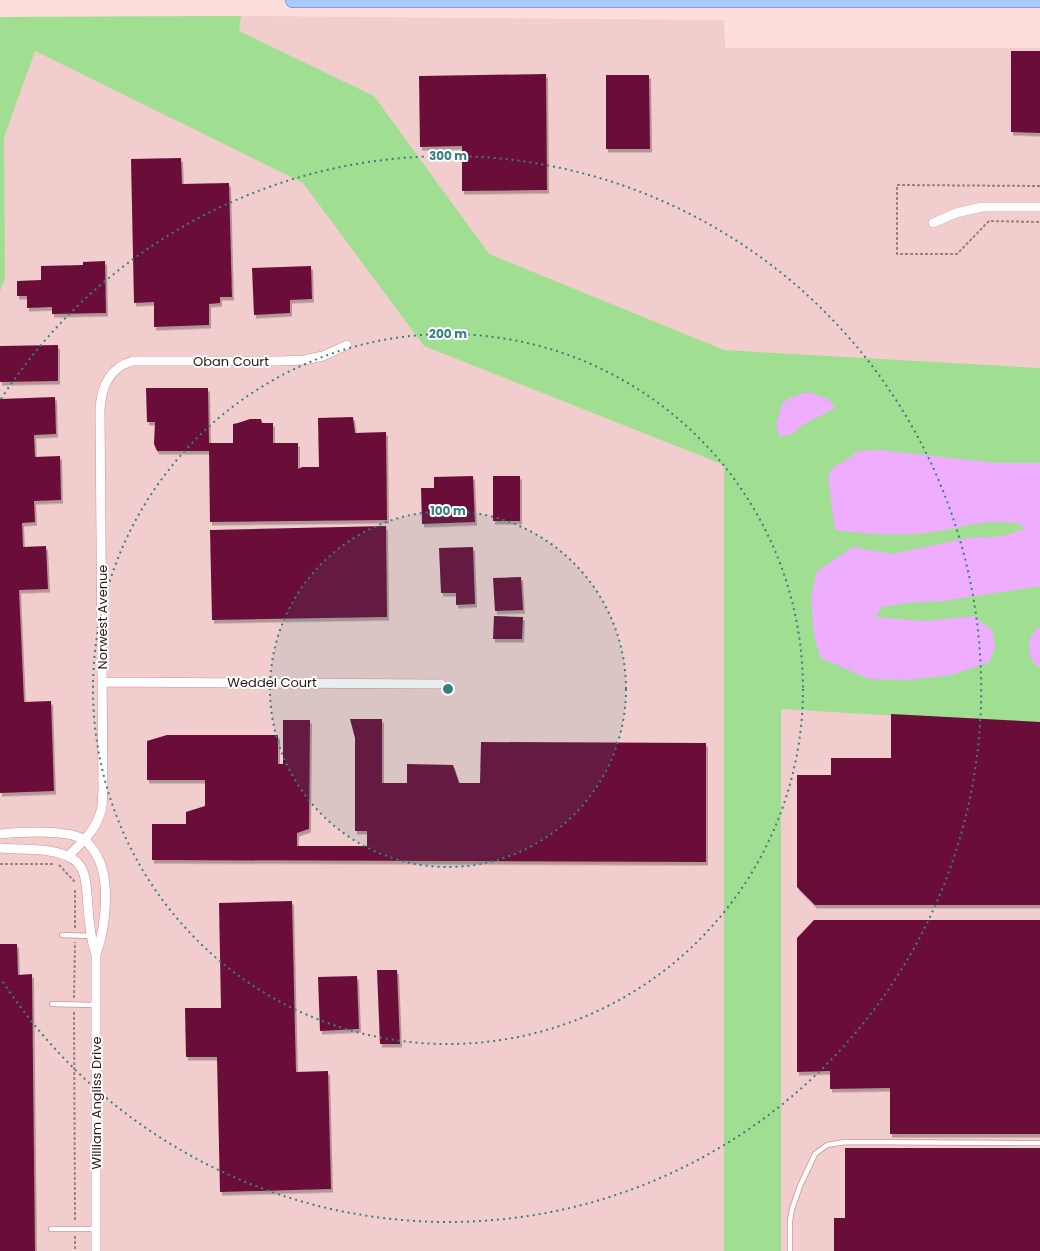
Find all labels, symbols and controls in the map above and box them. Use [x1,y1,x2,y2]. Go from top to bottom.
text: 300 m [429,147,467,164]
text: 200 m [429,325,467,342]
street label: Oban Court [193,352,269,371]
text: 100 m [430,502,466,519]
street label: Norwest Avenue [93,565,112,669]
street label: Weddel Court [227,673,317,692]
centre of rings [441,682,455,696]
street label: William Angliss Drive [87,1036,106,1170]

